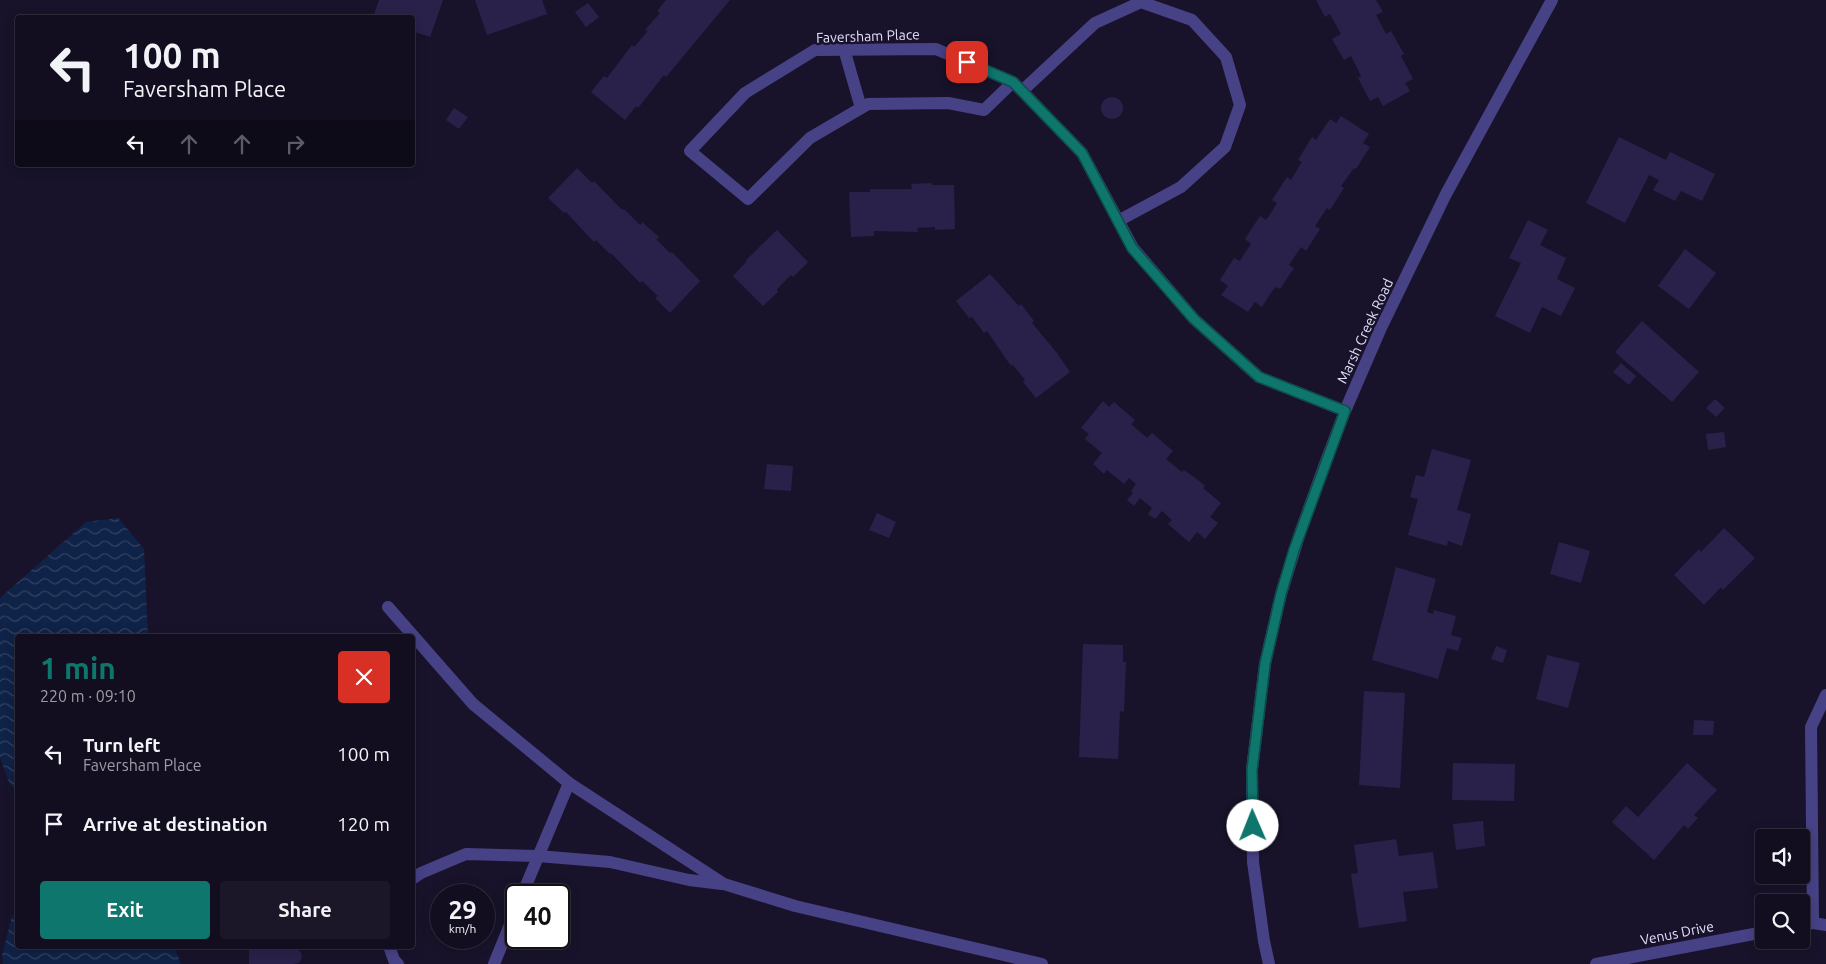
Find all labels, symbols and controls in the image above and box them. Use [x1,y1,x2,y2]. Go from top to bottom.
street label: Faversham Place [816,26,920,46]
icon: left [40,35,105,100]
text: 100 m [123,35,221,75]
pin [946,41,988,83]
icon: arrive [953,48,981,76]
text: Faversham Place [123,76,286,101]
icon: left [122,130,150,158]
icon: ahead [175,130,203,158]
icon: ahead [228,130,256,158]
icon: right [281,130,309,158]
street label: Marsh Creek Road [1334,276,1396,386]
text: 1 min [40,651,116,685]
button: close [338,651,390,703]
text: 220 m · 09:10 [40,687,136,705]
text: Turn left [83,734,161,756]
icon: left [40,740,68,768]
text: 100 m [337,743,390,765]
text: Faversham Place [83,756,202,774]
position arrow [1226,799,1278,851]
icon: arrive [40,810,68,838]
text: Arrive at destination [83,813,268,835]
text: 120 m [337,813,390,835]
map controls [1755,829,1810,949]
button: sound [1755,829,1810,884]
button: Exit [40,881,210,939]
button: Share [220,881,390,939]
speed limit sign: 40 [505,884,570,949]
button: search [1755,894,1810,949]
text: 29 [448,896,477,924]
street label: Venus Drive [1639,918,1715,948]
text: km/h [449,922,476,935]

